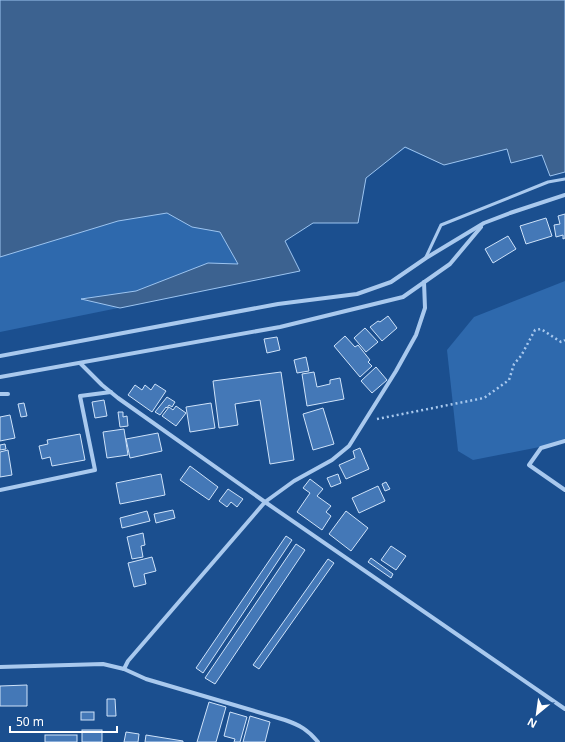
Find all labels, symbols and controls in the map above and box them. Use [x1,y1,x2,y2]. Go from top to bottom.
north arrow [517,694,557,734]
scale bar [10,708,117,734]
text: 50 m [16,713,44,730]
text: N [524,714,539,732]

